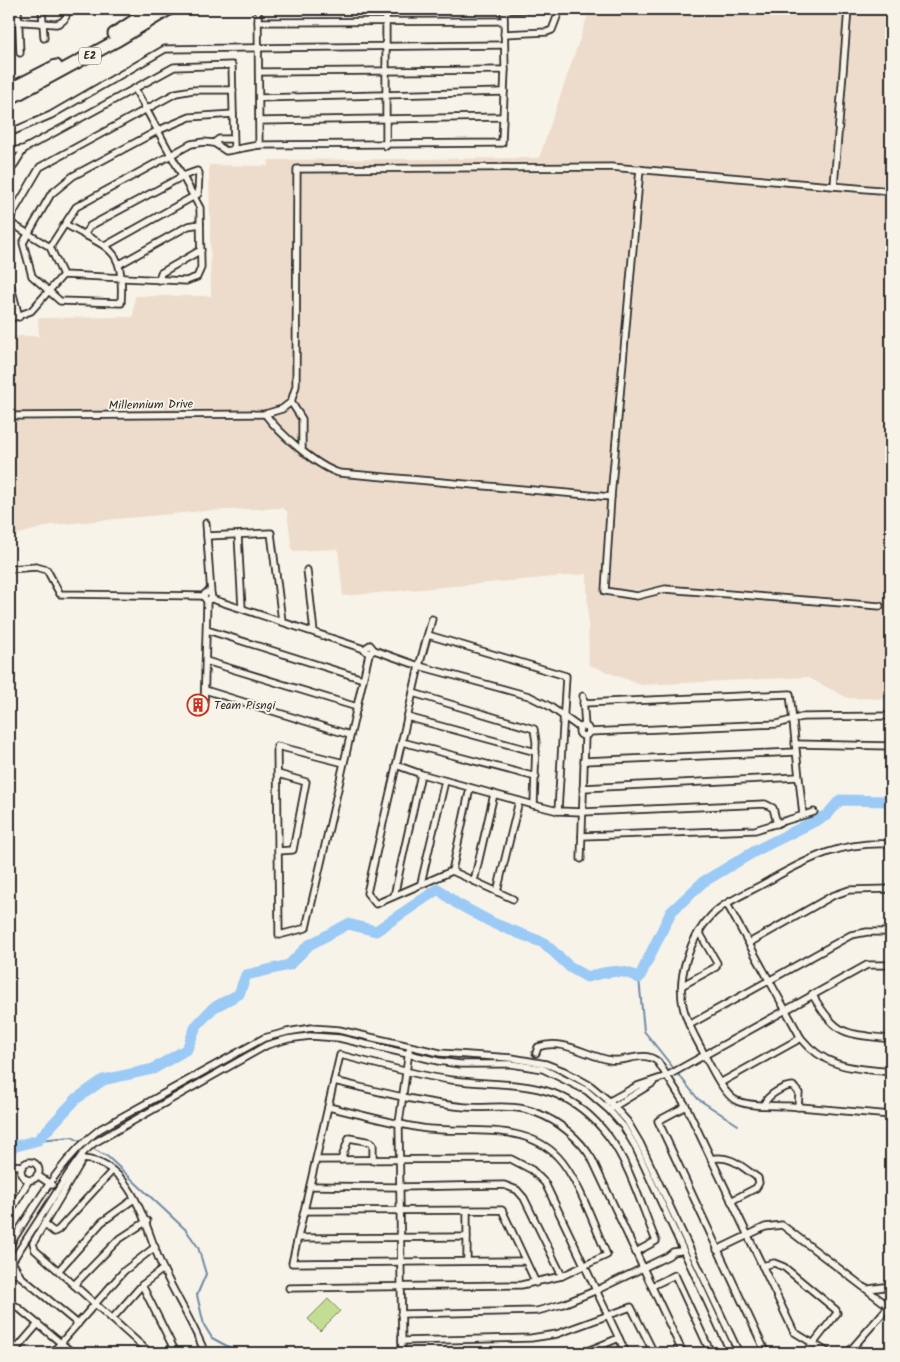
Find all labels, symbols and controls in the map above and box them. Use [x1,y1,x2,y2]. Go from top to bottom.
road number: E2 [79,48,101,64]
street label: Millennium Drive [109,395,194,415]
building icon: Team Pisngi [186,693,210,717]
place label: Team Pisngi [214,696,276,715]

